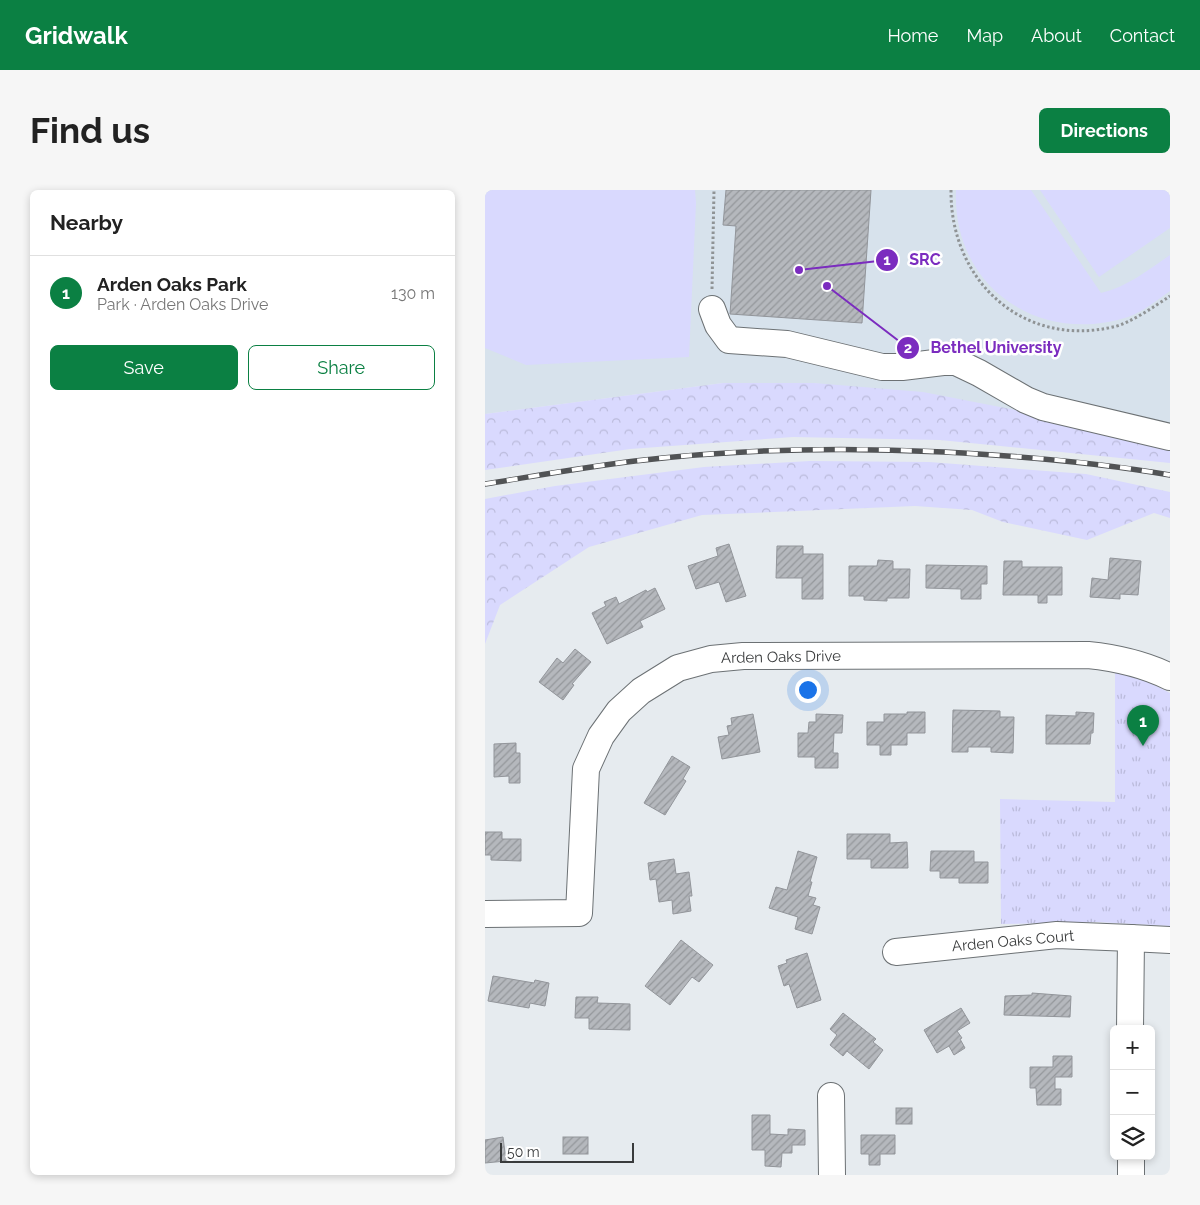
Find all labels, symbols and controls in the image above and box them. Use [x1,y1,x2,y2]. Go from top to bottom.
text: Gridwalk [25,21,128,50]
text: Home [887,25,938,46]
text: Map [966,25,1003,46]
text: About [1031,25,1082,46]
text: Contact [1110,25,1175,46]
button: Directions [1039,108,1170,153]
text: Find us [30,110,150,151]
text: Nearby [50,210,123,235]
callout: SRC [875,244,951,275]
text: SRC [909,250,941,269]
text: 1 [883,251,891,269]
text: Arden Oaks Park [97,273,247,295]
text: 1 [62,284,70,303]
text: 130 m [391,284,435,303]
text: Park · Arden Oaks Drive [97,295,268,314]
callout: Bethel University [895,332,1072,363]
text: Bethel University [930,338,1062,357]
text: 2 [904,339,912,357]
button: Save [50,345,238,390]
button: Share [248,345,435,390]
street label: Arden Oaks Drive [721,647,841,667]
your location [795,677,821,703]
pin: 1 [1127,705,1159,746]
street label: Arden Oaks Court [951,927,1075,955]
map controls [1110,1025,1155,1160]
button: + [1110,1025,1155,1070]
button: − [1110,1070,1155,1115]
button: layers [1110,1115,1155,1160]
scale bar [500,1140,634,1163]
text: 50 m [507,1144,540,1160]

